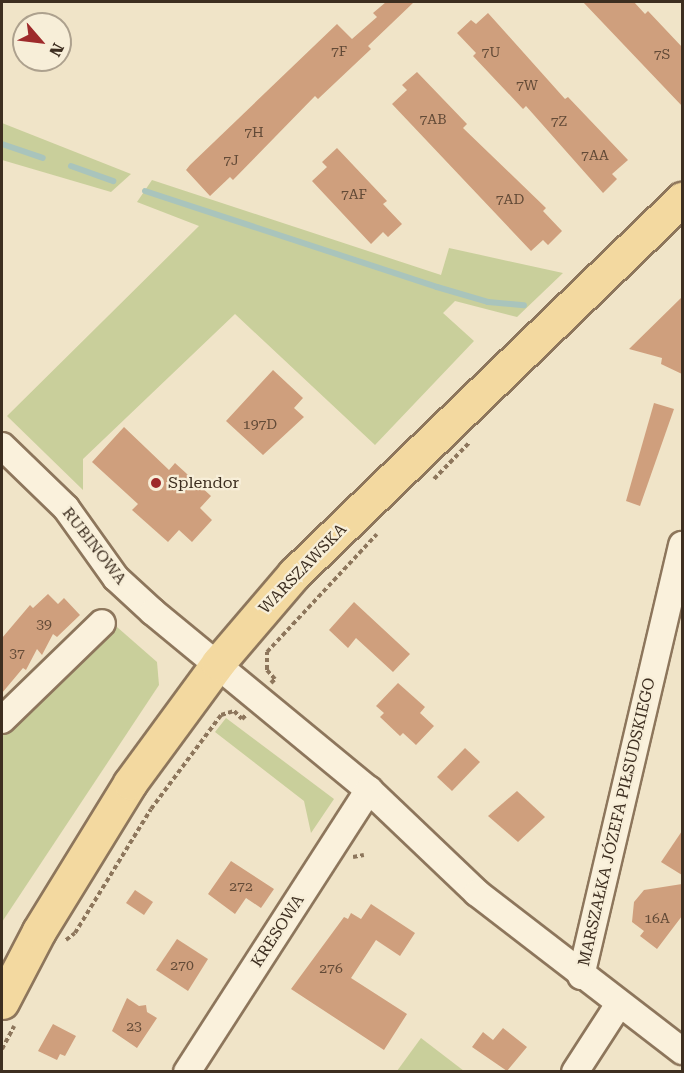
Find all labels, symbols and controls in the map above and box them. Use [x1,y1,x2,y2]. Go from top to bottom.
north arrow [12,12,72,72]
text: N [45,40,68,60]
house number: 7F [331,43,347,59]
house number: 7U [481,44,501,60]
house number: 7S [654,46,670,62]
house number: 7W [516,77,538,93]
house number: 7AB [420,111,446,127]
house number: 7Z [551,113,567,129]
house number: 7H [244,124,264,140]
house number: 7AA [581,147,609,163]
house number: 7J [223,152,239,168]
house number: 7AF [341,186,367,202]
house number: 7AD [496,191,524,207]
house number: 197D [243,416,277,432]
place label: Splendor [168,473,239,493]
marker: Splendor [149,476,163,490]
street label: RUBINOWA [58,504,130,588]
street label: WARSZAWSKA [255,520,351,618]
house number: 39 [36,616,52,632]
house number: 37 [9,645,25,661]
street label: MARSZAŁKA JÓZEFA PIŁSUDSKIEGO [574,676,660,968]
house number: 272 [229,878,253,894]
street label: KRESOWA [248,891,308,971]
house number: 16A [644,910,670,926]
house number: 270 [170,957,194,973]
house number: 276 [319,960,343,976]
house number: 23 [126,1018,142,1034]

